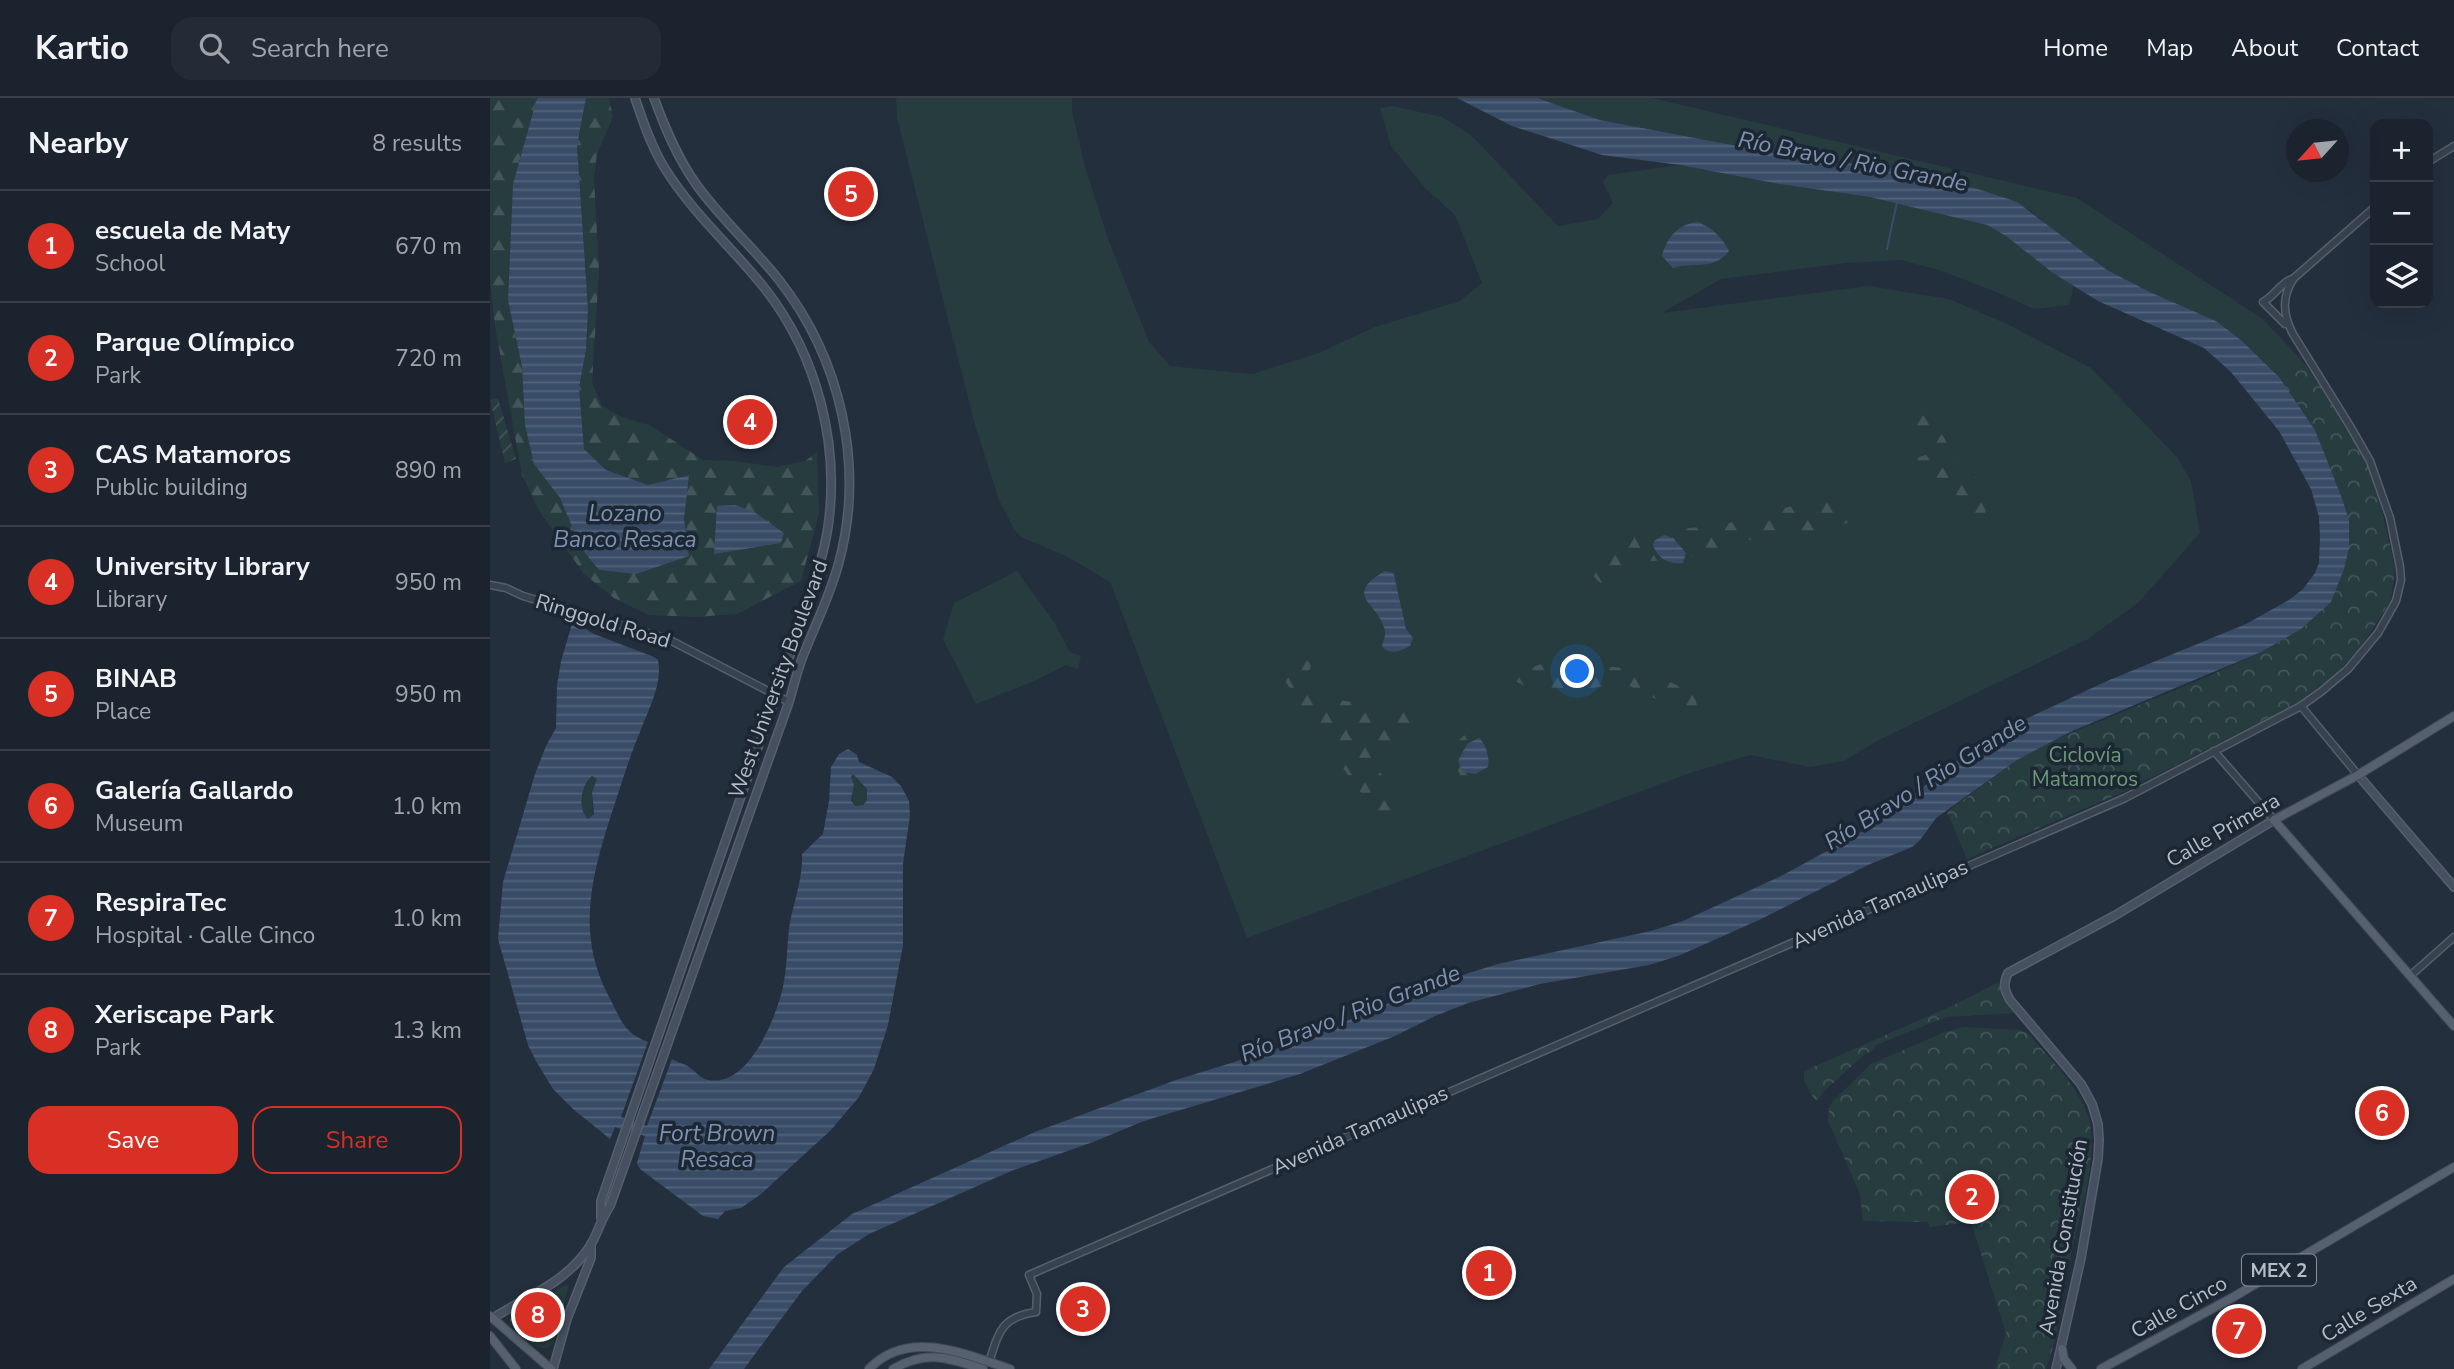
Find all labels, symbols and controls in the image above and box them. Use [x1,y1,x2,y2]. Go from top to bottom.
search box [171,17,661,80]
text: Kartio [35,26,129,71]
icon: search [195,29,233,67]
text: Search here [251,31,389,66]
text: Home [2043,32,2108,64]
text: Map [2146,32,2193,64]
text: About [2231,32,2298,64]
text: Contact [2336,32,2419,64]
north arrow [2286,119,2349,182]
map controls [2370,119,2433,308]
button: + [2370,119,2433,182]
text: Nearby [28,123,128,164]
water label: Río Bravo / Rio Grande [1736,124,1970,199]
text: 8 results [372,128,462,159]
pin: 5 [828,168,874,220]
button: − [2370,182,2433,245]
text: escuela de Maty [95,213,290,248]
text: 1 [44,231,58,262]
text: 670 m [395,231,462,262]
button: layers [2370,245,2433,308]
text: School [95,248,165,279]
text: Parque Olímpico [95,325,295,360]
text: 2 [44,343,58,374]
text: 720 m [395,343,462,374]
text: Park [95,360,141,391]
pin: 4 [727,396,773,448]
text: CAS Matamoros [95,437,291,472]
text: 3 [44,455,58,486]
text: 890 m [395,455,462,486]
text: Public building [95,472,248,503]
water label: Lozano Banco Resaca [553,498,697,555]
text: University Library [95,549,310,584]
street label: West University Boulevard [722,556,834,802]
text: 4 [44,567,58,598]
text: 950 m [395,567,462,598]
text: Library [95,584,167,615]
street label: Ringgold Road [532,587,674,655]
your location [1560,654,1594,688]
text: BINAB [95,661,177,696]
text: 5 [44,679,58,710]
text: 950 m [395,679,462,710]
text: Place [95,696,151,727]
water label: Río Bravo / Rio Grande [1818,708,2032,857]
park label: Ciclovía Matamoros [2032,741,2138,793]
text: Galería Gallardo [95,773,293,808]
street label: Calle Primera [2161,786,2285,874]
text: 6 [44,791,58,822]
text: 1.0 km [392,791,462,822]
text: Museum [95,808,183,839]
street label: Avenida Tamaulipas [1788,853,1972,955]
text: RespiraTec [95,885,226,920]
text: 7 [44,903,58,934]
text: 1.0 km [392,903,462,934]
text: Hospital · Calle Cinco [95,920,315,951]
water label: Río Bravo / Rio Grande [1236,957,1465,1070]
text: Xeriscape Park [95,997,274,1032]
text: 8 [44,1015,58,1046]
text: 1.3 km [392,1015,462,1046]
text: Park [95,1032,141,1063]
street label: Avenida Tamaulipas [1268,1079,1452,1181]
pin: 6 [2359,1087,2405,1139]
button: Save [28,1106,238,1174]
button: Share [252,1106,462,1174]
water label: Fort Brown Resaca [659,1118,775,1175]
street label: Avenida Constitución [2032,1137,2094,1337]
pin: 2 [1949,1171,1995,1223]
pin: 1 [1466,1247,1512,1299]
road number: MEX 2 [2242,1254,2316,1286]
street label: Calle Cinco [2126,1269,2232,1345]
street label: Calle Sexta [2316,1269,2422,1349]
pin: 3 [1060,1283,1106,1335]
pin: 8 [515,1289,561,1341]
pin: 7 [2216,1305,2262,1357]

